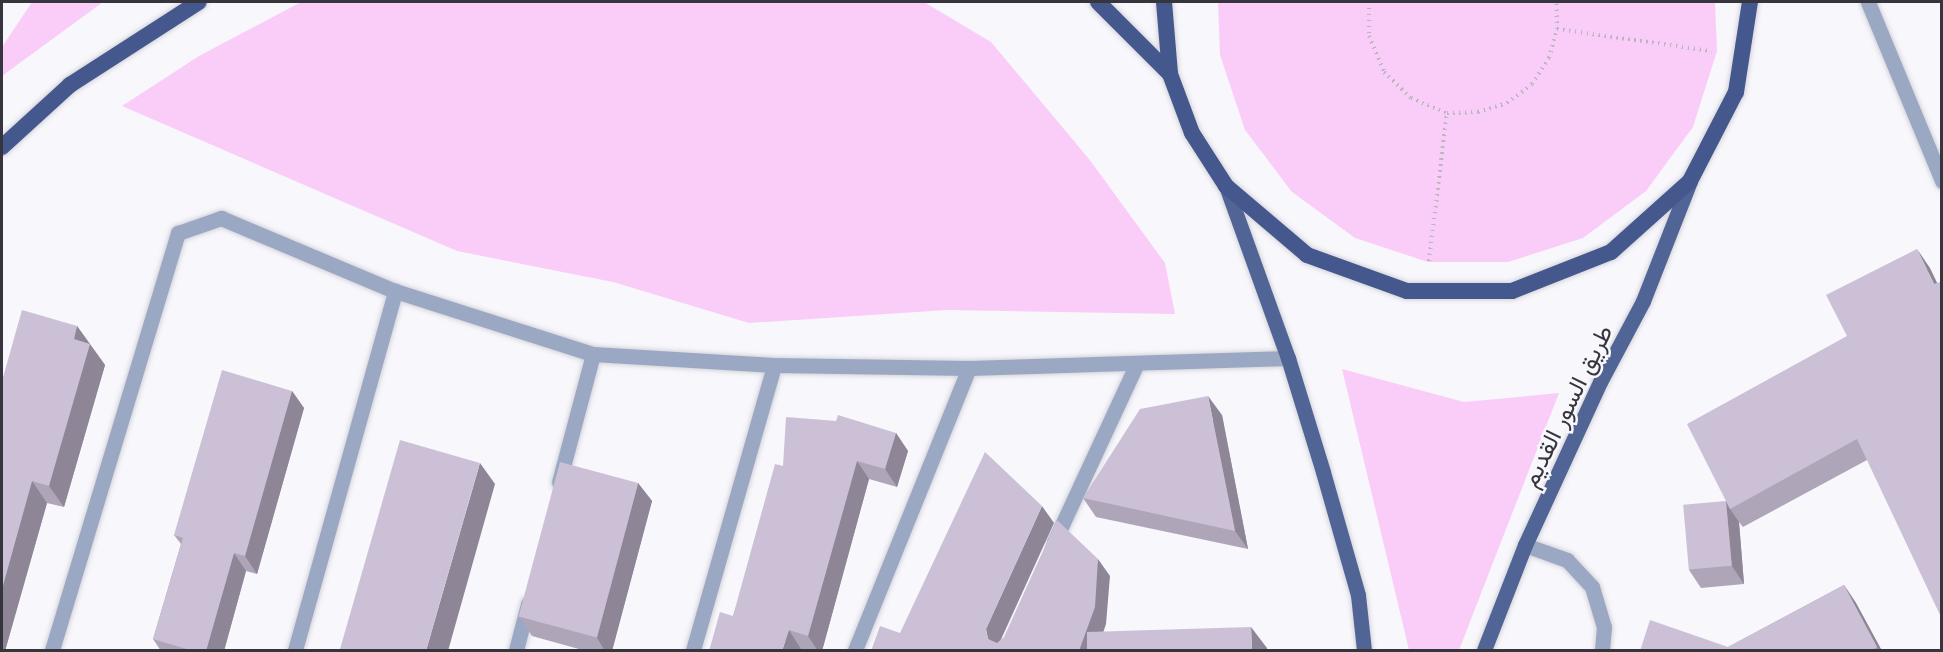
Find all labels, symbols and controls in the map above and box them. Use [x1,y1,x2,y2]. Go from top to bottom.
street label: طريق السور القديم [1515,320,1619,492]

